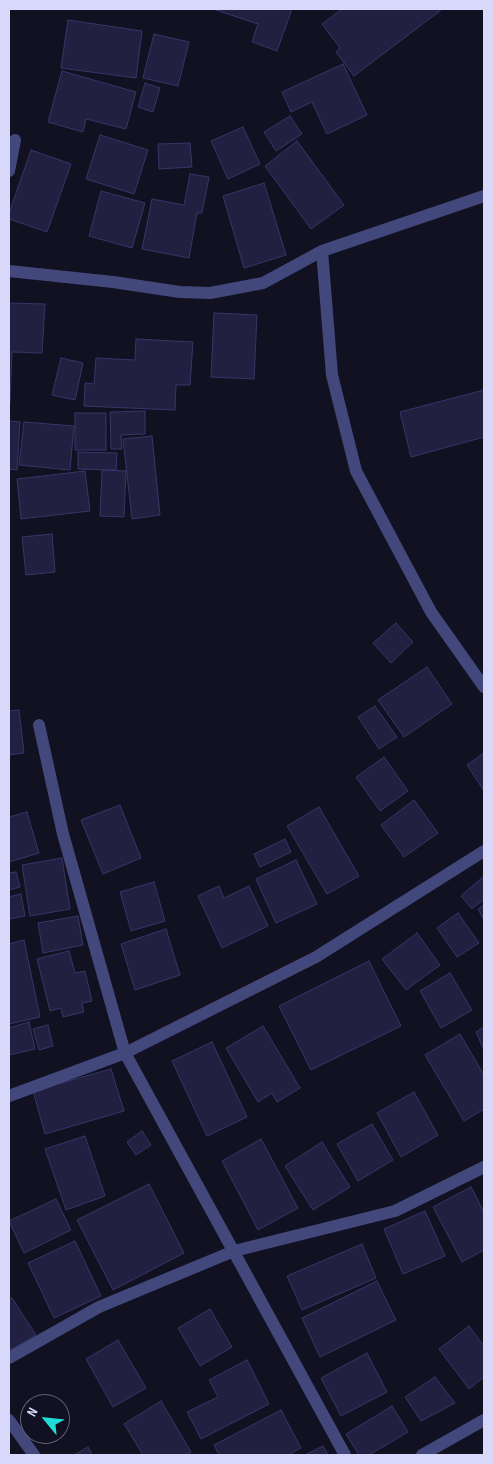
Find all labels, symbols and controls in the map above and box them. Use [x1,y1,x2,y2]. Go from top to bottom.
north arrow [20,1394,70,1444]
text: N [23,1405,41,1419]

